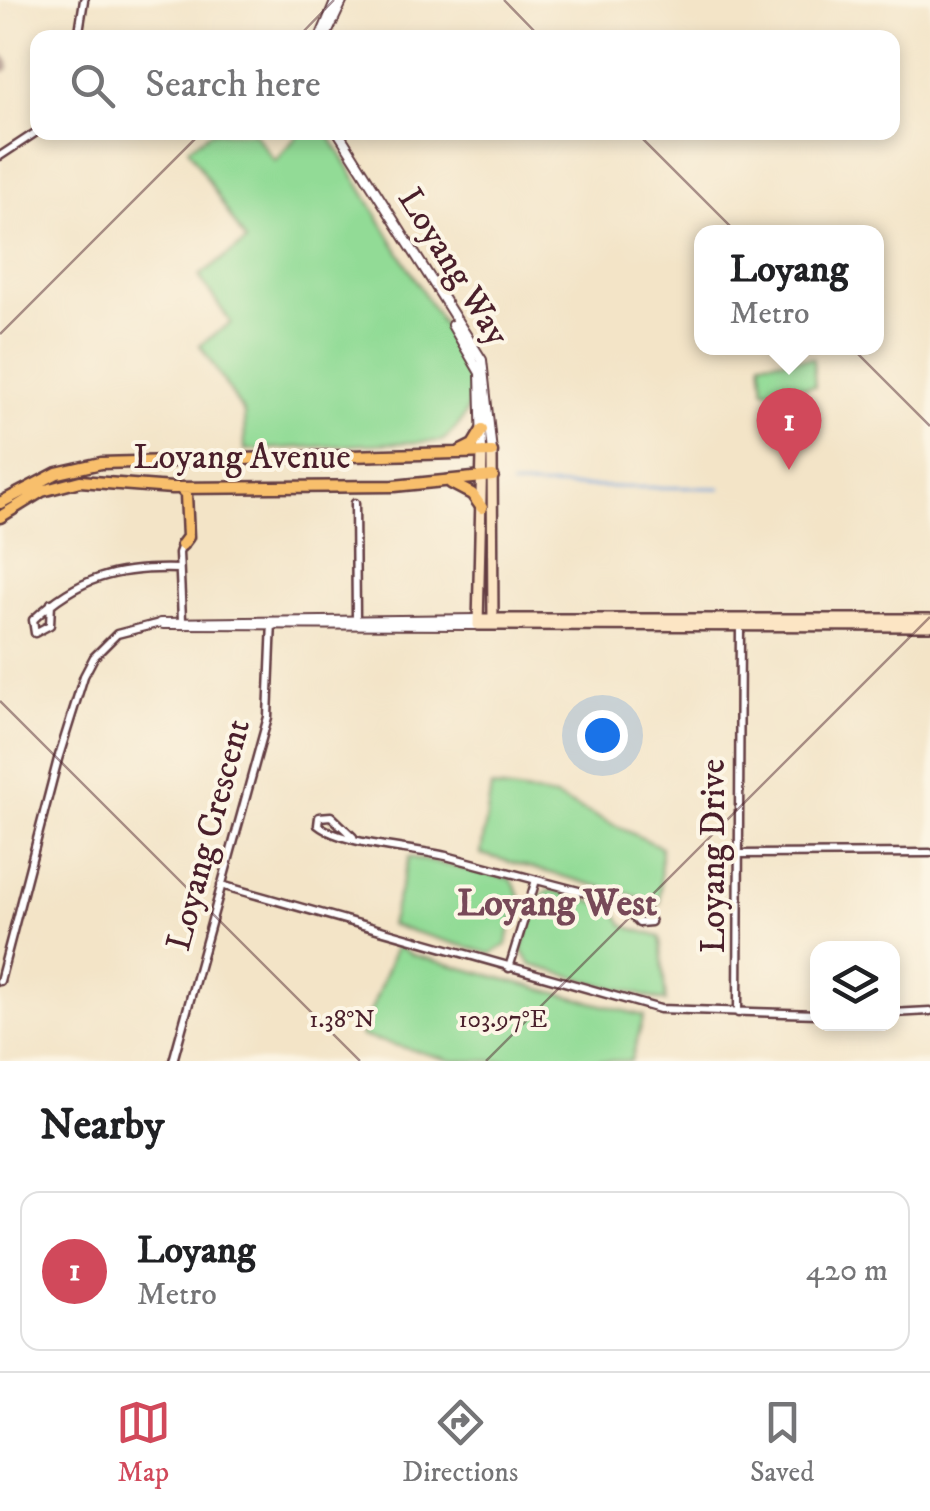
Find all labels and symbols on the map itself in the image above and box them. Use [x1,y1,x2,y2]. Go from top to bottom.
street label: Loyang Way [387,180,519,354]
pin: 1 [756,388,822,470]
street label: Loyang Avenue [133,436,351,480]
your location [577,710,628,761]
street label: Loyang Crescent [157,714,261,956]
street label: Loyang Drive [692,759,736,953]
district label: Loyang West [457,880,657,928]
text: 1.38°N [309,1004,375,1035]
text: 103.97°E [458,1004,548,1035]

